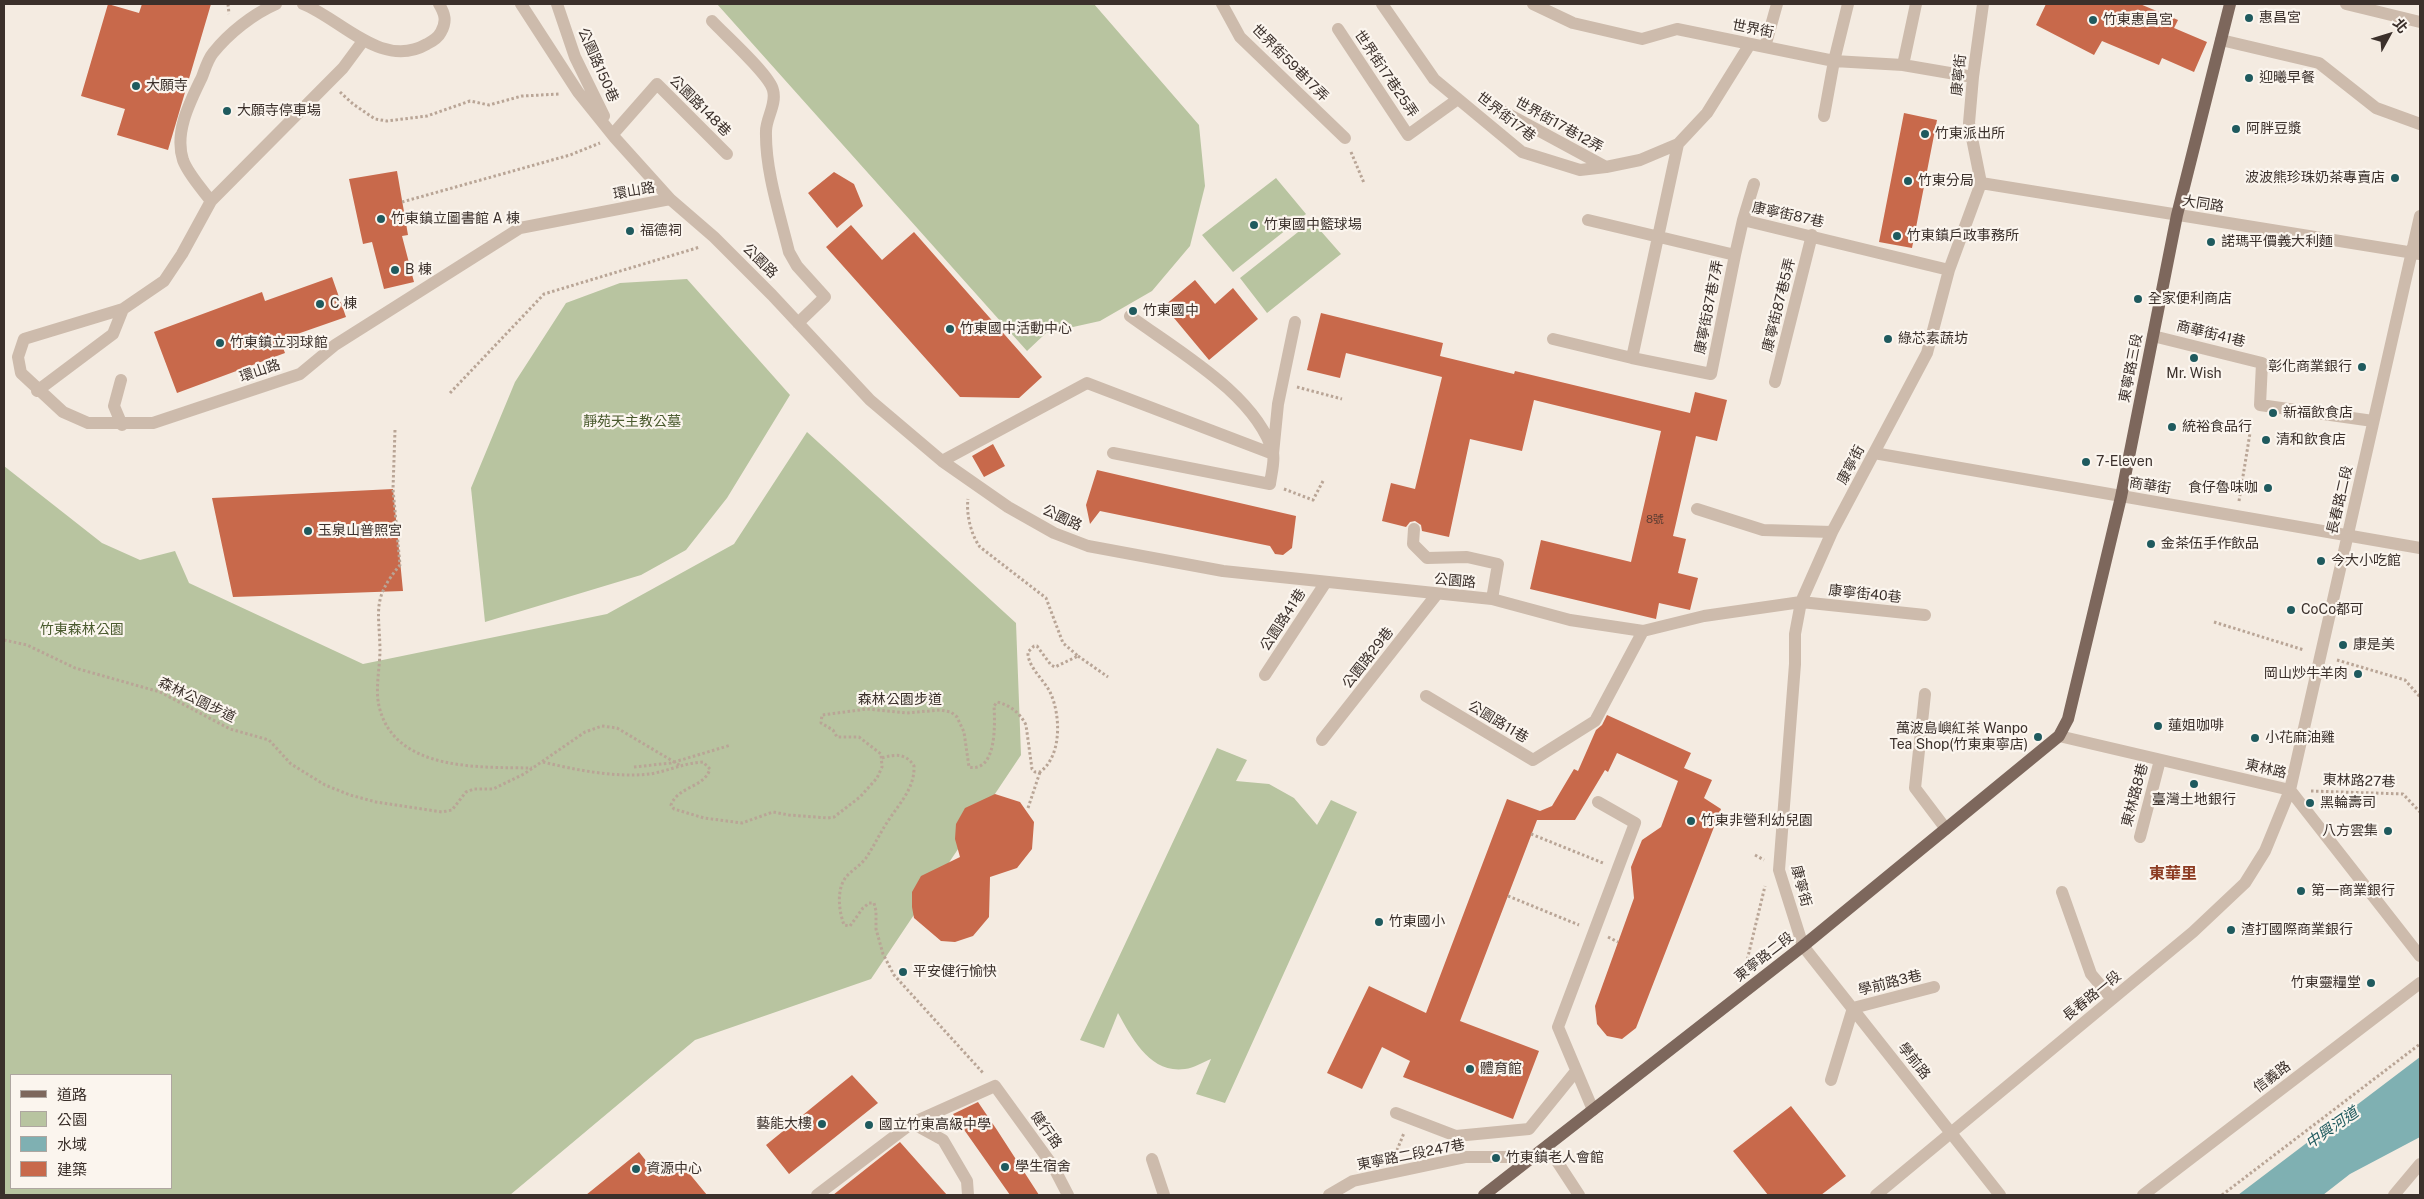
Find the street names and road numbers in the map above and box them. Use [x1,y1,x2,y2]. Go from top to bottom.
street label: 世界街 [1731,17,1775,41]
street label: 世界街59巷17弄 [1248,21,1332,105]
street label: 公園路150巷 [574,25,622,105]
street label: 世界街17巷25弄 [1351,27,1421,121]
street label: 康寧街 [1948,53,1970,97]
street label: 公園路148巷 [666,72,734,140]
street label: 世界街17巷 [1473,89,1539,145]
street label: 世界街17巷12弄 [1512,94,1606,156]
street label: 環山路 [612,179,656,203]
street label: 大同路 [2181,192,2225,216]
street label: 康寧街87巷 [1750,199,1826,231]
street label: 公園路 [739,240,781,282]
street label: 康寧街87巷5弄 [1759,256,1799,354]
street label: 康寧街87巷7弄 [1692,258,1726,356]
street label: 商華街41巷 [2175,317,2247,351]
street label: 東寧路三段 [2116,332,2146,404]
street label: 環山路 [237,356,283,386]
street label: 康寧街 [1834,443,1868,487]
street label: 長春路二段 [2324,464,2356,536]
street label: 商華街 [2128,474,2172,498]
street label: 公園路 [1039,502,1085,534]
street label: 公園路 [1433,571,1477,591]
street label: 康寧街40巷 [1828,582,1902,606]
street label: 公園路41巷 [1257,586,1309,654]
street label: 公園路29巷 [1339,624,1397,692]
street label: 森林公園步道 [156,674,238,726]
street label: 森林公園步道 [858,692,942,708]
street label: 公園路11巷 [1465,697,1531,747]
street label: 東林路 [2244,756,2288,782]
street label: 東林路8巷 [2118,761,2152,829]
street label: 東林路27巷 [2322,771,2396,791]
street label: 康寧街 [1787,864,1815,908]
street label: 東寧路二段 [1731,929,1797,985]
street label: 學前路3巷 [1857,967,1923,999]
street label: 長春路一段 [2060,967,2124,1025]
street label: 學前路 [1894,1039,1934,1083]
street label: 信義路 [2250,1058,2294,1096]
street label: 健行路 [1027,1108,1065,1152]
street label: 東寧路二段247巷 [1356,1136,1466,1174]

